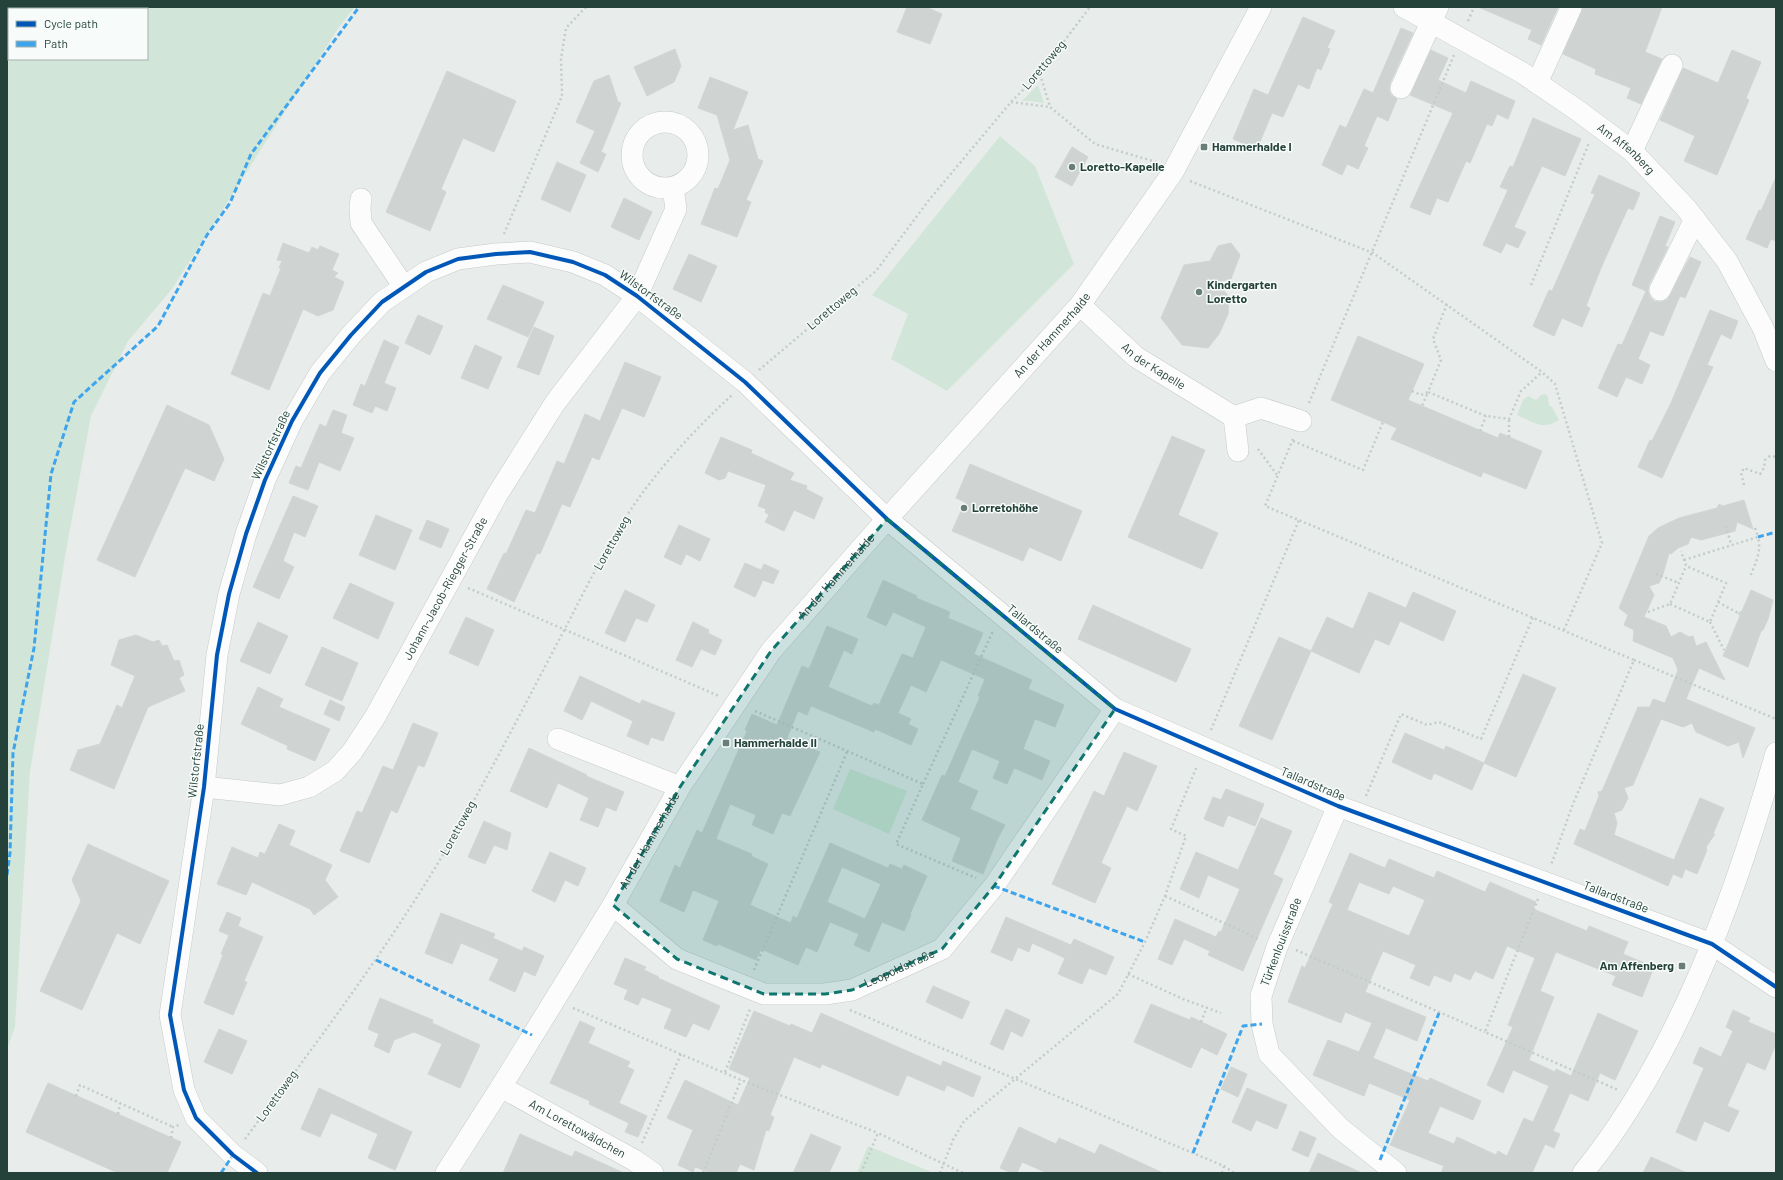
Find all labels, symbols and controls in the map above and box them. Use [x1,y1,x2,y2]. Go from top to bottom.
legend [8,8,148,60]
text: Cycle path [44,16,98,30]
text: Path [44,36,68,50]
street label: Lorettoweg [1019,37,1068,92]
street label: Am Affenberg [1595,120,1658,177]
place label: Hammerhalde I [1212,139,1292,153]
marker: Hammerhalde I [1199,142,1209,152]
place label: Loretto-Kapelle [1080,159,1165,173]
marker: Loretto-Kapelle [1067,162,1077,172]
street label: Wilstorfstraße [617,266,686,322]
place label: Kindergarten Loretto [1207,277,1277,305]
street label: Lorettoweg [804,283,859,332]
marker: Kindergarten Loretto [1194,287,1204,297]
street label: An der Hammerhalde [1010,289,1093,380]
street label: An der Kapelle [1119,339,1189,392]
street label: Wilstorfstraße [248,408,292,482]
place label: Lorretohöhe [972,500,1039,514]
marker: Lorretohöhe [959,503,969,513]
street label: Lorettoweg [590,513,632,572]
street label: Johann-Jacob-Riegger-Straße [400,514,490,662]
street label: An der Hammerhalde [794,531,877,622]
street label: Tallardstraße [1005,601,1067,656]
street label: Wilstorfstraße [184,723,206,799]
place label: Hammerhalde II [734,735,817,749]
marker: Hammerhalde II [721,738,731,748]
street label: Tallardstraße [1279,763,1348,803]
street label: An der Hammerhalde [616,789,682,891]
street label: Lorettoweg [436,798,478,857]
street label: Tallardstraße [1582,877,1651,915]
street label: Türkenlouisstraße [1257,895,1303,988]
street label: Leopoldstraße [862,945,937,990]
place label: Am Affenberg [1600,958,1674,972]
marker: Am Affenberg [1677,961,1687,971]
street label: Lorettoweg [253,1067,300,1124]
street label: Am Lorettowäldchen [527,1096,628,1160]

